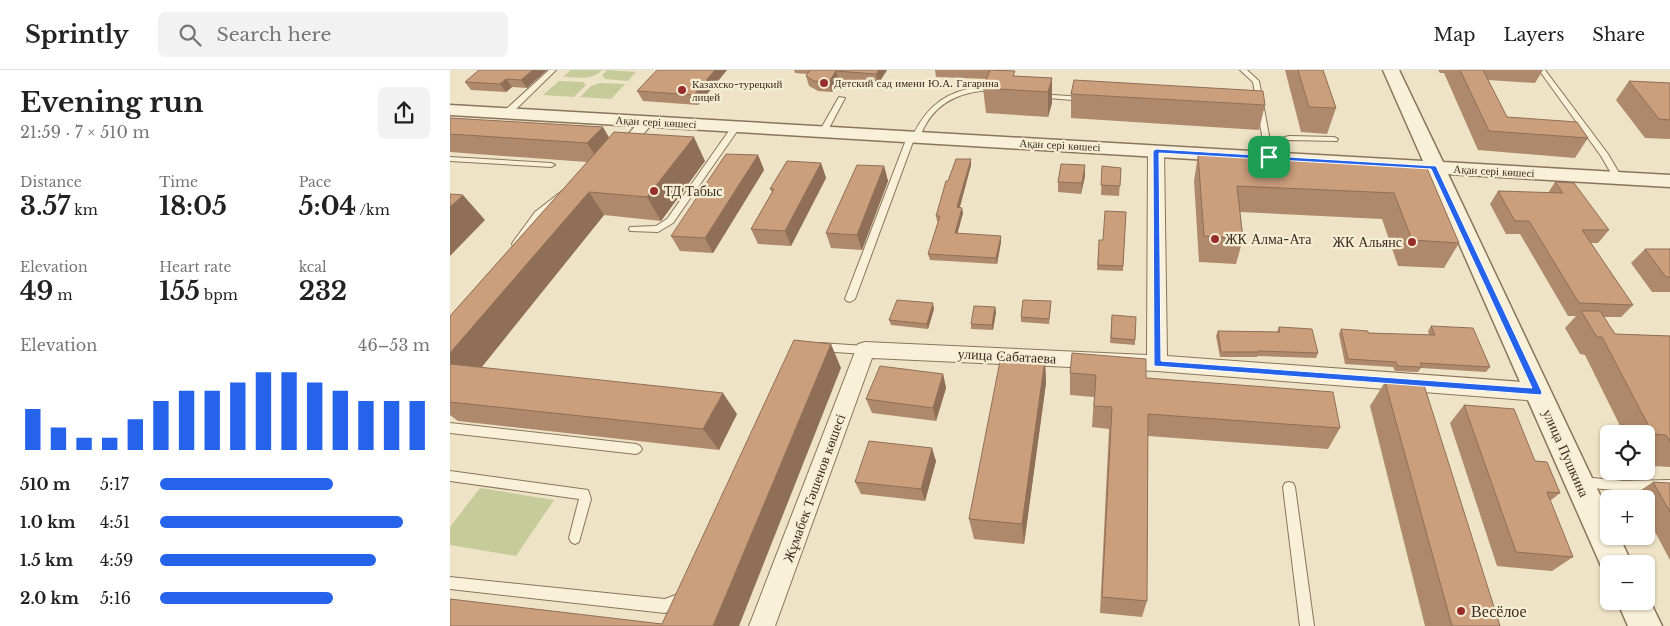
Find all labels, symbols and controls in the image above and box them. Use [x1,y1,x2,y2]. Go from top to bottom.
search box [158,12,508,57]
text: Sprintly [25,20,128,49]
icon: search [176,21,204,49]
text: Search here [216,23,331,46]
text: Map [1434,24,1475,46]
text: Layers [1503,24,1564,46]
text: Share [1592,24,1645,46]
place label: Детский сад имени Ю.А. Гагарина [834,76,999,90]
place label: Казахско-турецкий лицей [692,77,782,104]
marker: Детский сад имени Ю.А. Гагарина [818,77,830,89]
marker: Казахско-турецкий лицей [676,84,688,96]
text: Evening run [20,85,204,120]
button: share [378,87,430,139]
street label: Ақан сері көшесі [615,113,697,131]
text: 21:59 · 7 × 510 m [20,122,150,142]
street label: Ақан сері көшесі [1019,136,1101,154]
pin [1248,136,1290,178]
icon: arrive [1255,143,1283,171]
street label: Ақан сері көшесі [1453,162,1535,180]
text: Distance [20,173,82,191]
text: Time [159,173,198,191]
text: Pace [299,173,331,191]
place label: ТД Табыс [664,182,722,200]
marker: ТД Табыс [648,185,660,197]
text: 3.57 [20,191,70,222]
text: 18:05 [159,191,227,222]
text: 5:04 [299,191,356,222]
text: km [70,201,98,219]
text: /km [356,201,390,219]
place label: ЖК Алма-Ата [1225,230,1312,248]
marker: ЖК Алма-Ата [1209,233,1221,245]
place label: ЖК Альянс [1332,233,1402,251]
marker: ЖК Альянс [1406,236,1418,248]
text: Elevation [20,258,88,276]
text: Heart rate [159,258,231,276]
text: kcal [299,258,327,276]
text: 49 [20,276,53,307]
text: 155 [159,276,200,307]
text: 232 [299,276,347,307]
text: m [53,286,73,304]
text: bpm [200,286,238,304]
text: Elevation [20,335,97,355]
text: 46–53 m [358,335,430,355]
street label: улица Сабатаева [957,344,1057,368]
street label: улица Пушкина [1539,406,1594,501]
street label: Жұмабек Тәшенов көшесі [779,411,849,565]
map controls [1600,425,1655,610]
button: locate [1600,425,1655,480]
text: 510 m [20,474,71,494]
text: 5:17 [100,474,129,494]
button: + [1600,490,1655,545]
text: 1.0 km [20,512,75,532]
text: 4:51 [100,512,130,532]
text: 1.5 km [20,550,73,570]
text: 4:59 [100,550,133,570]
button: − [1600,555,1655,610]
text: 2.0 km [20,588,79,608]
text: 5:16 [100,588,131,608]
place label: Весёлое [1471,601,1527,621]
marker: Весёлое [1455,605,1467,617]

